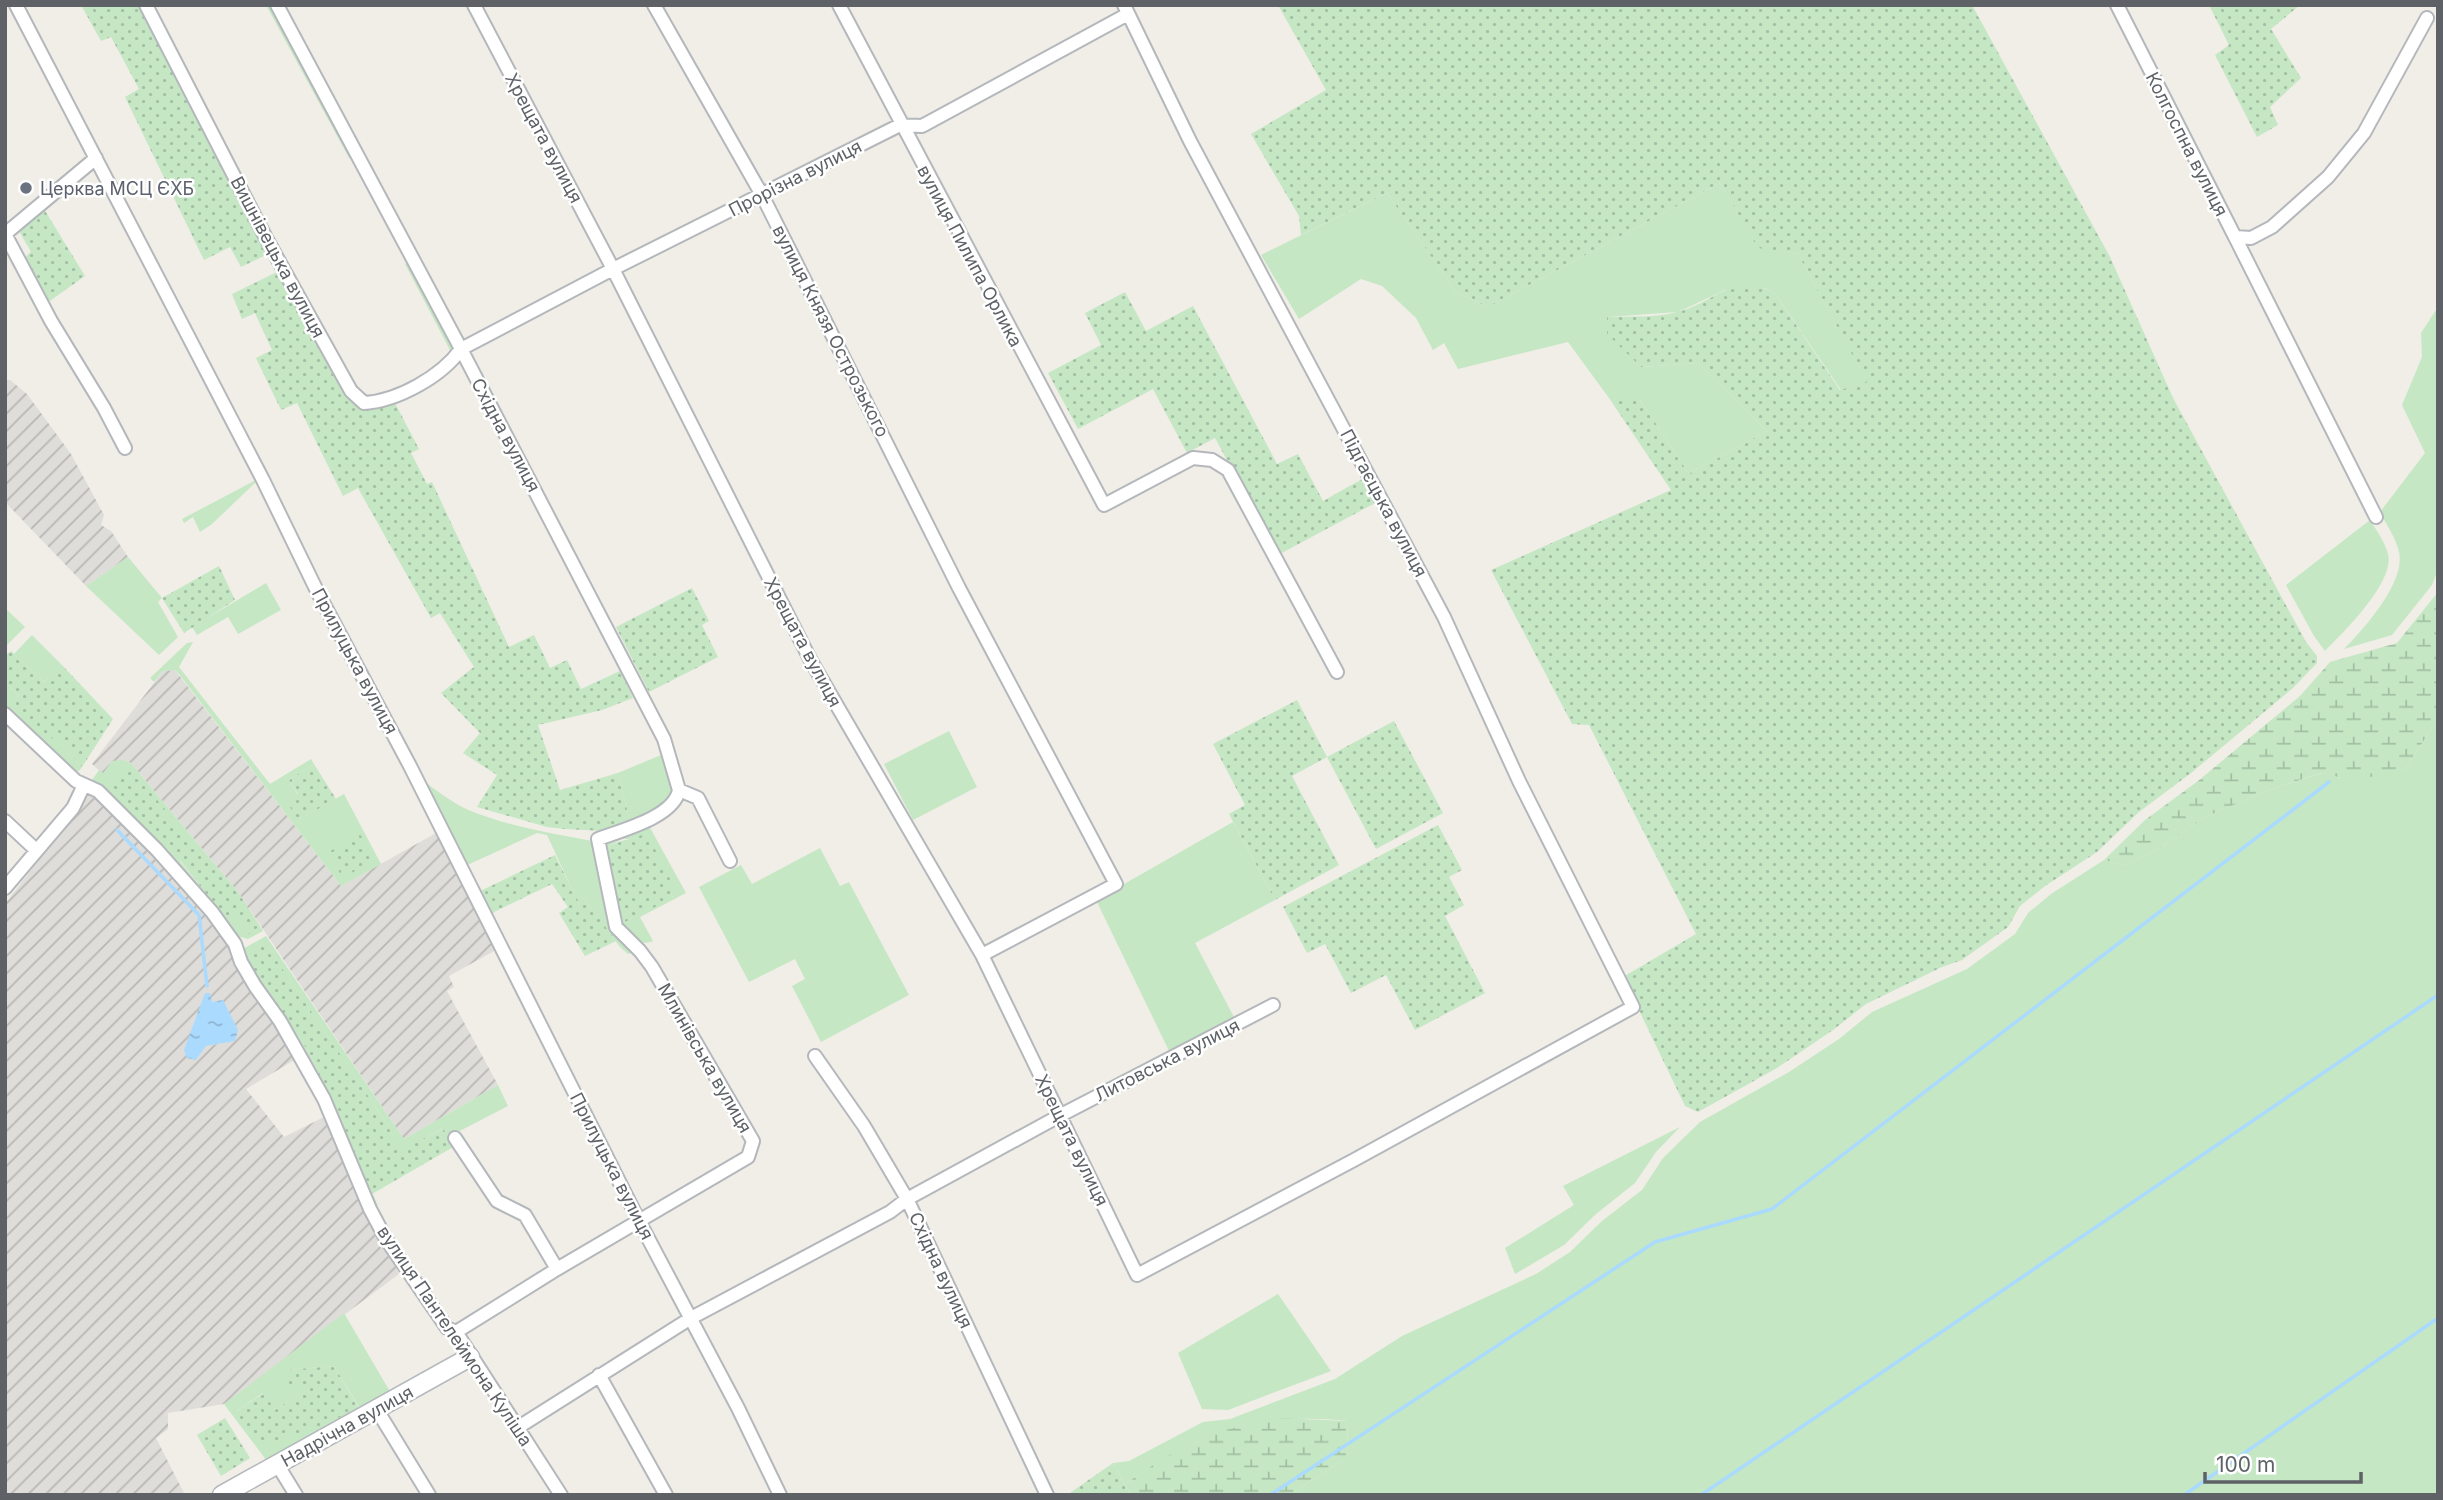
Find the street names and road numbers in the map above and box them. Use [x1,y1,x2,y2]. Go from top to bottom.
street label: Колгоспна вулиця [2142,69,2232,219]
street label: Хрещата вулиця [501,70,587,206]
street label: Прорізна вулиця [725,135,865,221]
street label: вулиця Пилипа Орлика [913,162,1027,350]
street label: Вишнівецька вулиця [227,173,329,341]
street label: вулиця Князя Острозького [768,222,894,440]
street label: Східна вулиця [467,375,545,495]
street label: Підгаєцька вулиця [1336,426,1432,580]
street label: Хрещата вулиця [760,574,846,710]
street label: Прилуцька вулиця [308,584,402,738]
street label: Млинівська вулиця [654,980,756,1136]
street label: Литовська вулиця [1091,1014,1243,1106]
street label: Хрещата вулиця [1031,1071,1113,1209]
street label: Прилуцька вулиця [566,1089,658,1243]
street label: Східна вулиця [905,1209,977,1331]
street label: вулиця Пантелеймона Куліша [373,1222,537,1450]
street label: Надрічна вулиця [277,1381,417,1471]

